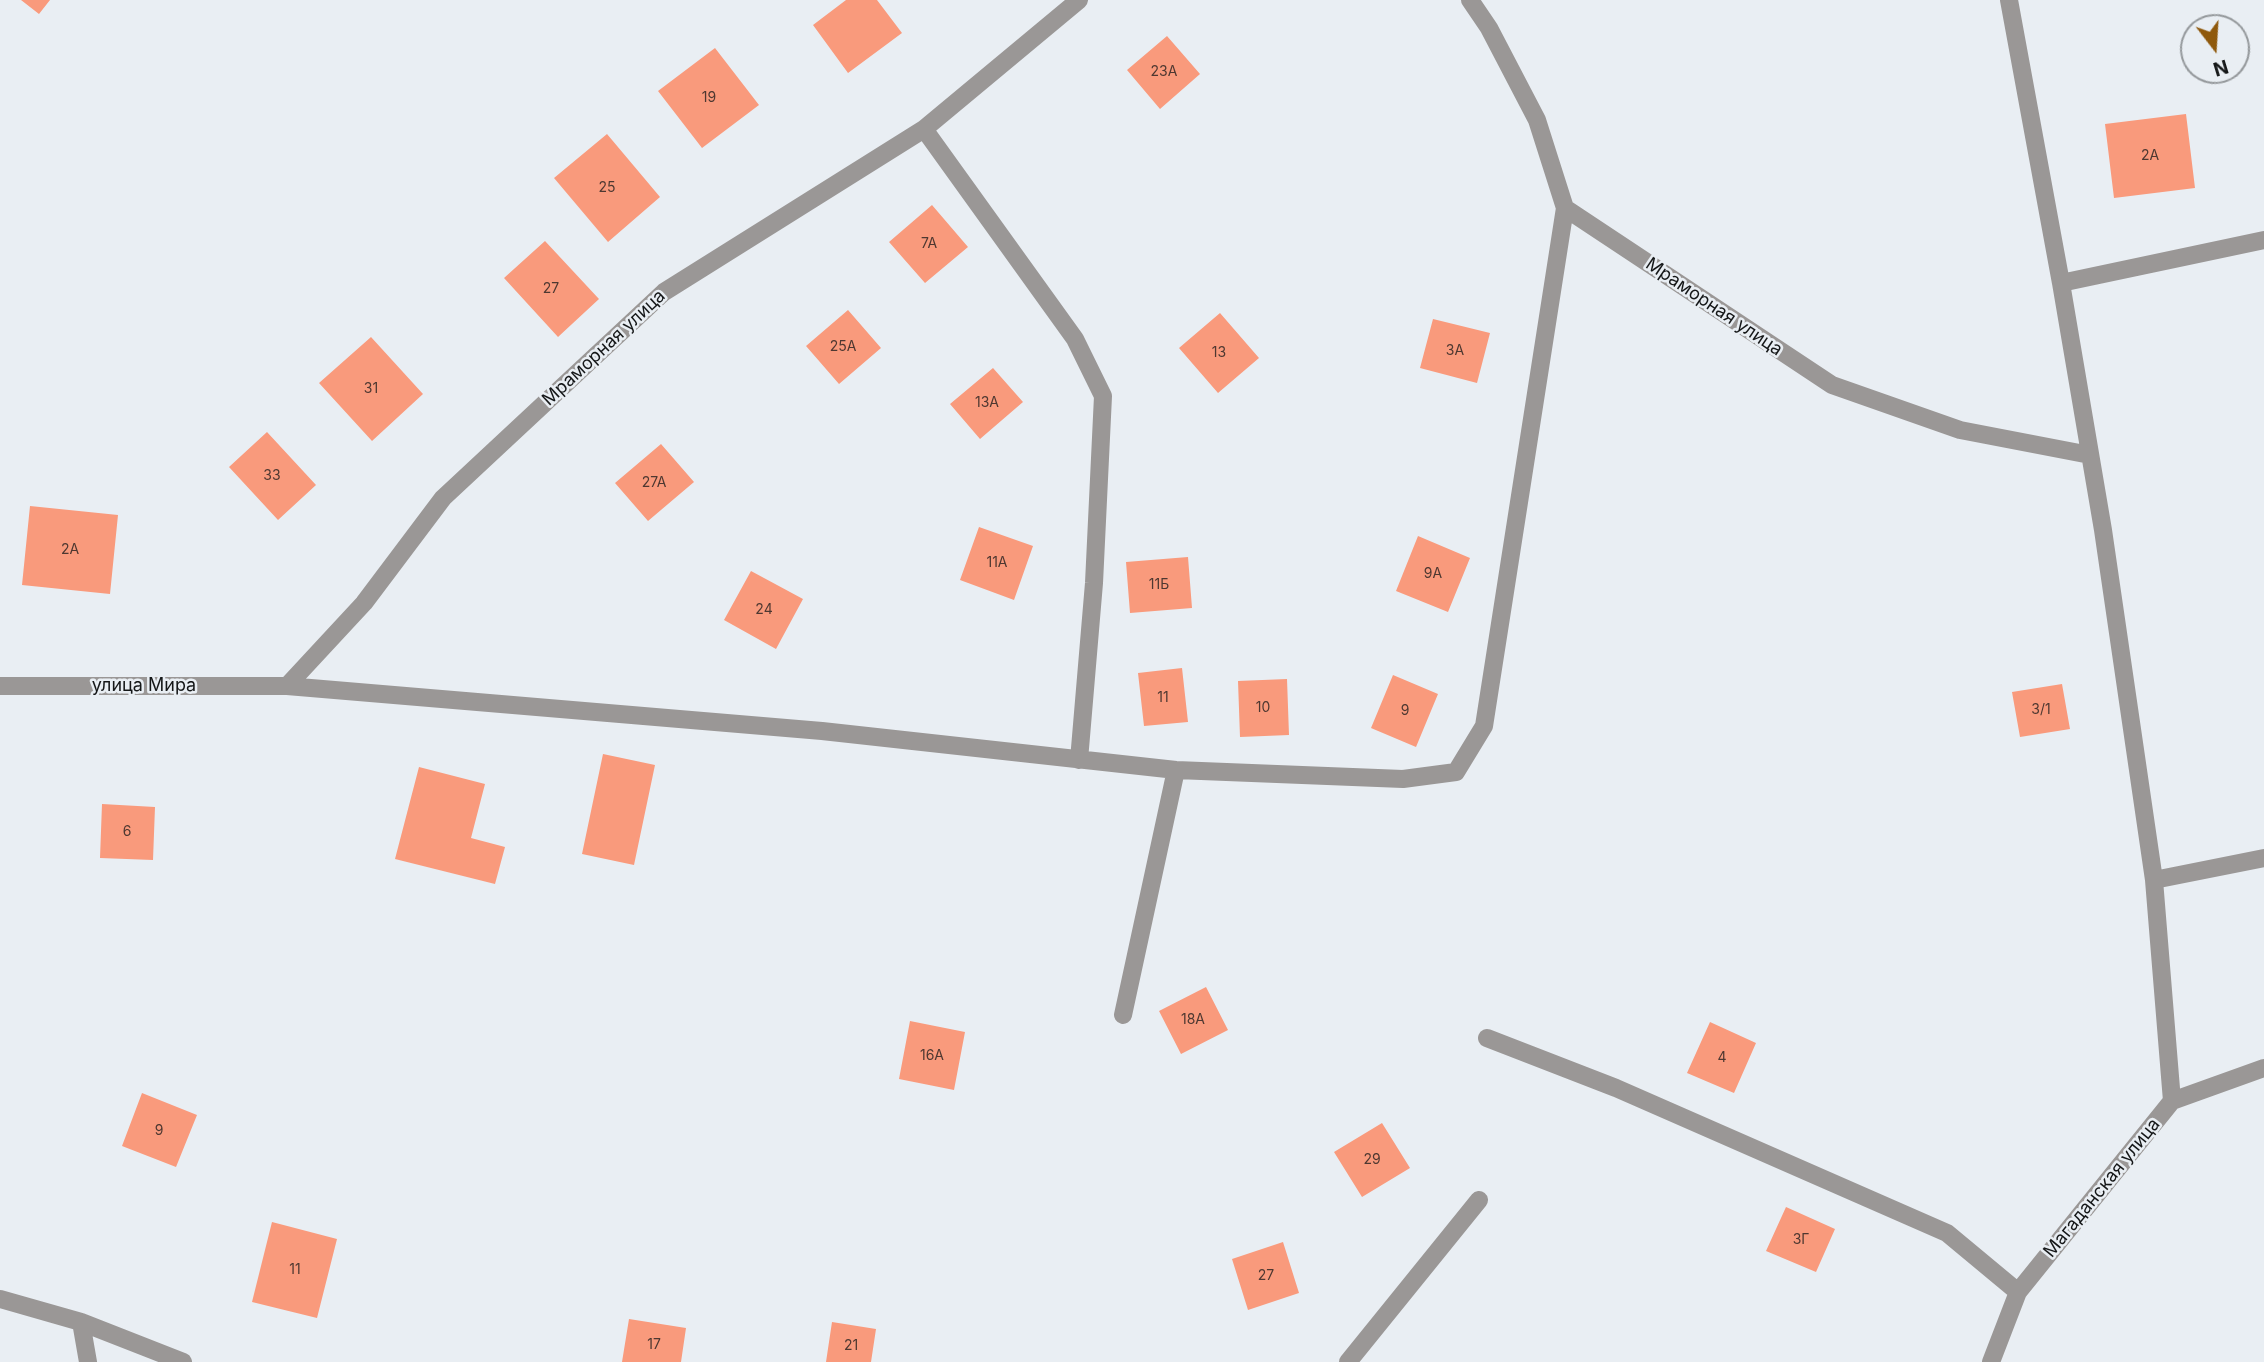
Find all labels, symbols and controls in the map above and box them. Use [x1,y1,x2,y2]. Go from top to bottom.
north arrow [2180,14,2250,84]
text: N [2210,55,2231,81]
house number: 23А [1151,64,1177,80]
house number: 19 [702,90,716,106]
house number: 2А [2141,148,2159,164]
house number: 25 [598,180,616,196]
house number: 7А [921,236,937,252]
street label: Мраморная улица [1642,253,1786,361]
house number: 27 [543,281,559,297]
street label: Мраморная улица [538,285,670,411]
house number: 25А [830,339,856,355]
house number: 3А [1446,343,1464,359]
house number: 13 [1212,345,1226,361]
house number: 31 [364,381,378,397]
house number: 13А [975,395,999,411]
house number: 33 [263,468,281,484]
house number: 27А [642,475,666,491]
house number: 2А [61,542,79,558]
house number: 11А [986,555,1008,571]
house number: 9А [1424,566,1442,582]
house number: 11Б [1149,577,1169,593]
house number: 24 [755,602,773,618]
street label: улица Мира [92,675,196,697]
house number: 11 [1157,690,1169,706]
house number: 10 [1256,700,1270,716]
house number: 3/1 [2031,702,2051,718]
house number: 9 [1401,703,1409,719]
house number: 6 [123,824,131,840]
house number: 18А [1181,1012,1205,1028]
house number: 16А [920,1048,944,1064]
house number: 4 [1717,1050,1727,1066]
street label: Магаданская улица [2039,1114,2165,1262]
house number: 9 [155,1123,163,1139]
house number: 29 [1363,1152,1381,1168]
house number: 3Г [1793,1232,1809,1248]
house number: 11 [289,1262,301,1278]
house number: 27 [1258,1268,1274,1284]
house number: 17 [647,1337,661,1353]
house number: 21 [844,1338,858,1354]

